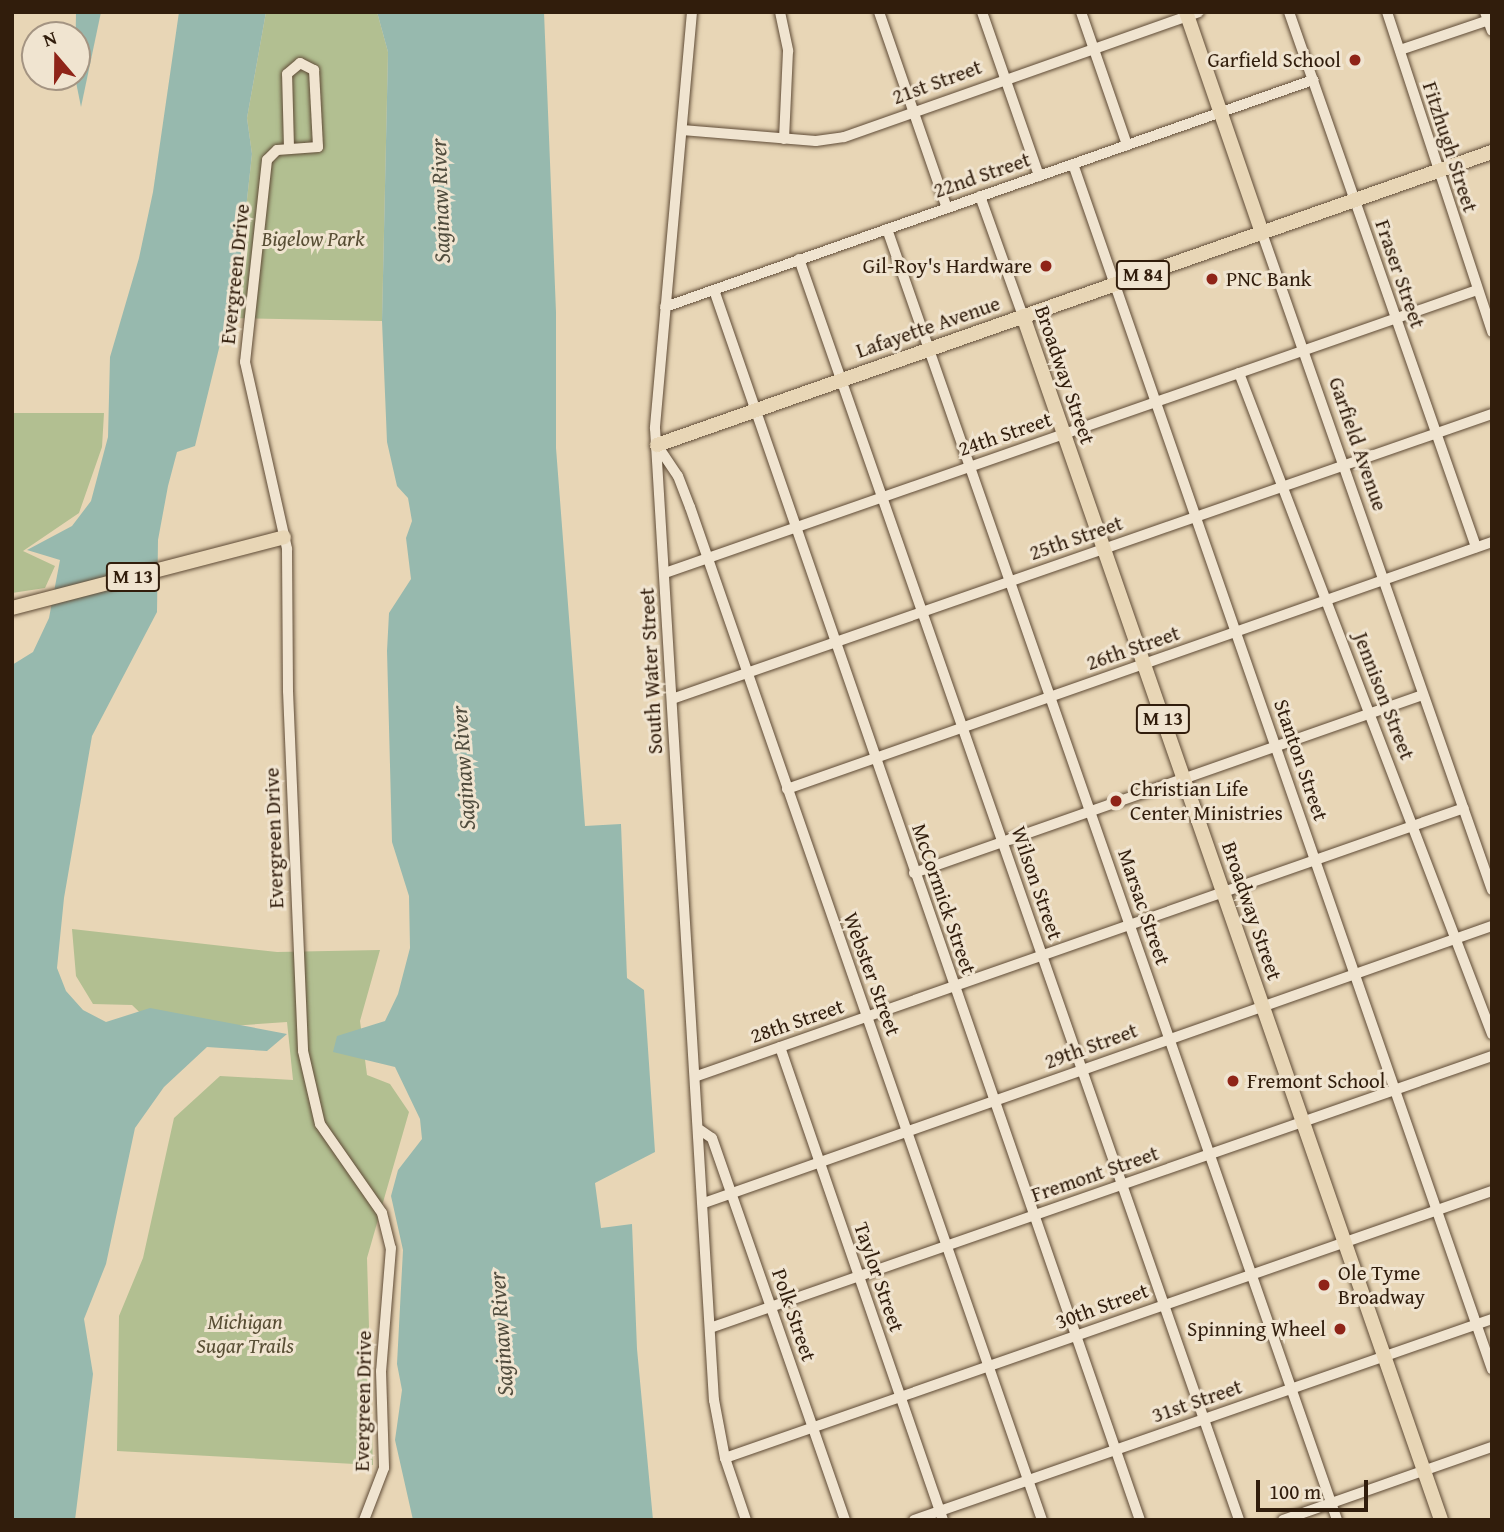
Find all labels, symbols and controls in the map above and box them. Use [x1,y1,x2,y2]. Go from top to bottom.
north arrow [21,21,91,91]
text: N [39,23,60,53]
place label: Garfield School [1207,47,1341,73]
marker: Garfield School [1347,52,1363,68]
street label: 21st Street [889,54,985,110]
street label: Fitzhugh Street [1417,78,1483,216]
water label: Saginaw River [424,138,456,264]
street label: 22nd Street [930,147,1034,203]
street label: Evergreen Drive [215,203,255,345]
street label: Fraser Street [1370,216,1430,332]
park label: Bigelow Park [262,226,364,252]
place label: Gil-Roy's Hardware [863,253,1032,279]
marker: Gil-Roy's Hardware [1038,258,1054,274]
road number: M 84 [1115,260,1171,290]
place label: PNC Bank [1226,266,1311,292]
marker: PNC Bank [1204,271,1220,287]
street label: Lafayette Avenue [853,291,1003,363]
street label: Broadway Street [1030,302,1100,448]
street label: Garfield Avenue [1323,374,1393,514]
street label: 24th Street [955,406,1055,462]
street label: 25th Street [1026,510,1126,566]
road number: M 13 [105,562,161,592]
street label: South Water Street [634,587,668,755]
street label: 26th Street [1083,620,1183,676]
street label: Jennison Street [1348,629,1420,763]
street label: Stanton Street [1268,696,1334,824]
road number: M 13 [1135,704,1191,734]
water label: Saginaw River [445,705,481,831]
street label: Evergreen Drive [259,767,289,909]
place label: Christian Life Center Ministries [1130,776,1283,826]
marker: Christian Life Center Ministries [1108,793,1124,809]
street label: McCormick Street [906,820,982,978]
street label: Wilson Street [1006,823,1068,943]
street label: Broadway Street [1217,838,1287,984]
street label: Marsac Street [1112,846,1176,968]
street label: Webster Street [838,909,906,1039]
street label: 28th Street [747,993,847,1049]
street label: 29th Street [1041,1018,1141,1074]
place label: Fremont School [1247,1068,1385,1094]
marker: Fremont School [1225,1073,1241,1089]
street label: Fremont Street [1028,1140,1162,1208]
street label: Taylor Street [848,1219,910,1335]
place label: Ole Tyme Broadway [1338,1260,1425,1310]
street label: Polk Street [766,1265,822,1365]
water label: Saginaw River [483,1271,519,1397]
marker: Ole Tyme Broadway [1316,1277,1332,1293]
street label: 30th Street [1052,1278,1152,1334]
park label: Michigan Sugar Trails [196,1309,294,1359]
place label: Spinning Wheel [1187,1316,1326,1342]
marker: Spinning Wheel [1332,1321,1348,1337]
street label: Evergreen Drive [349,1330,377,1472]
street label: 31st Street [1149,1374,1245,1428]
scale bar [1259,1466,1371,1510]
text: 100 m [1269,1476,1321,1507]

